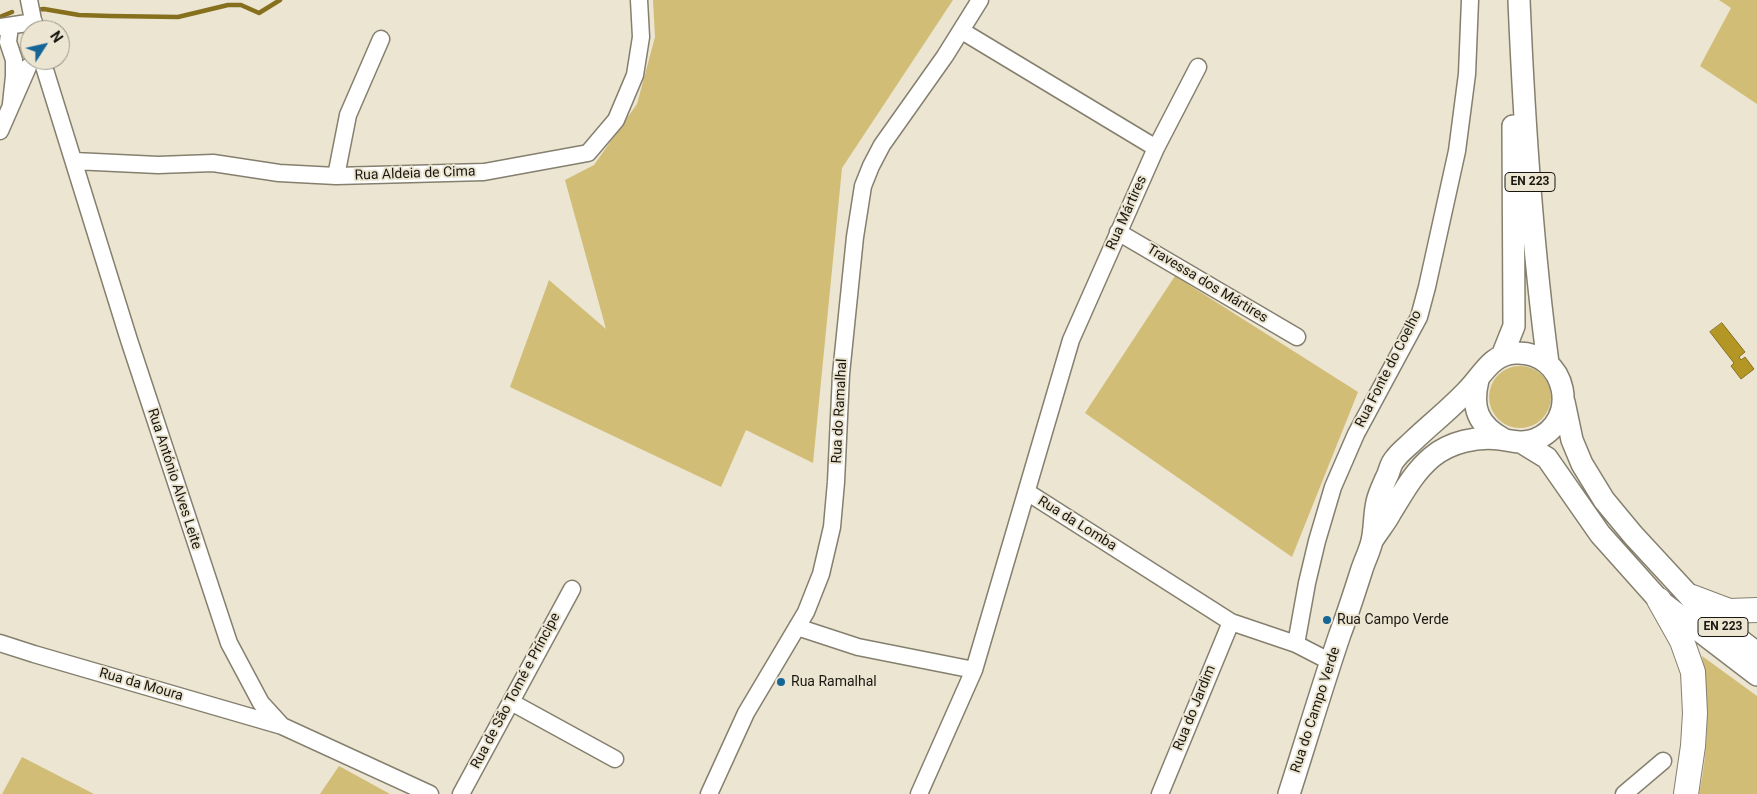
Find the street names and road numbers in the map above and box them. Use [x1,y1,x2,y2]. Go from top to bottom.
street label: Rua Aldeia de Cima [354,163,476,185]
road number: EN 223 [1505,172,1555,192]
street label: Rua Mártires [1103,173,1151,253]
street label: Travessa dos Mártires [1143,241,1271,327]
street label: Rua Fonte do Coelho [1352,308,1426,430]
street label: Rua do Ramalhal [829,358,851,464]
street label: Rua António Alves Leite [143,406,205,552]
street label: Rua da Lomba [1035,493,1119,555]
street label: Rua de São Tomé e Príncipe [468,610,564,772]
road number: EN 223 [1698,618,1748,636]
street label: Rua do Campo Verde [1288,645,1344,775]
street label: Rua do Jardim [1170,663,1220,753]
street label: Rua da Moura [97,665,185,705]

